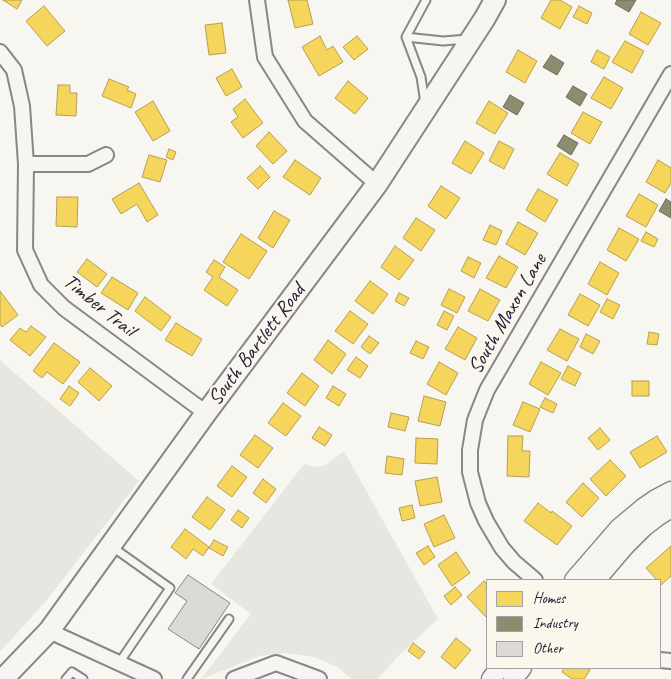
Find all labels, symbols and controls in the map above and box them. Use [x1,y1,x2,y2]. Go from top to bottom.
street label: South Maxon Lane [463,249,553,379]
street label: Timber Trail [58,269,140,343]
street label: South Bartlett Road [203,279,311,411]
legend [486,579,661,669]
text: Homes [533,589,565,608]
text: Industry [533,614,578,633]
text: Other [533,639,563,658]

